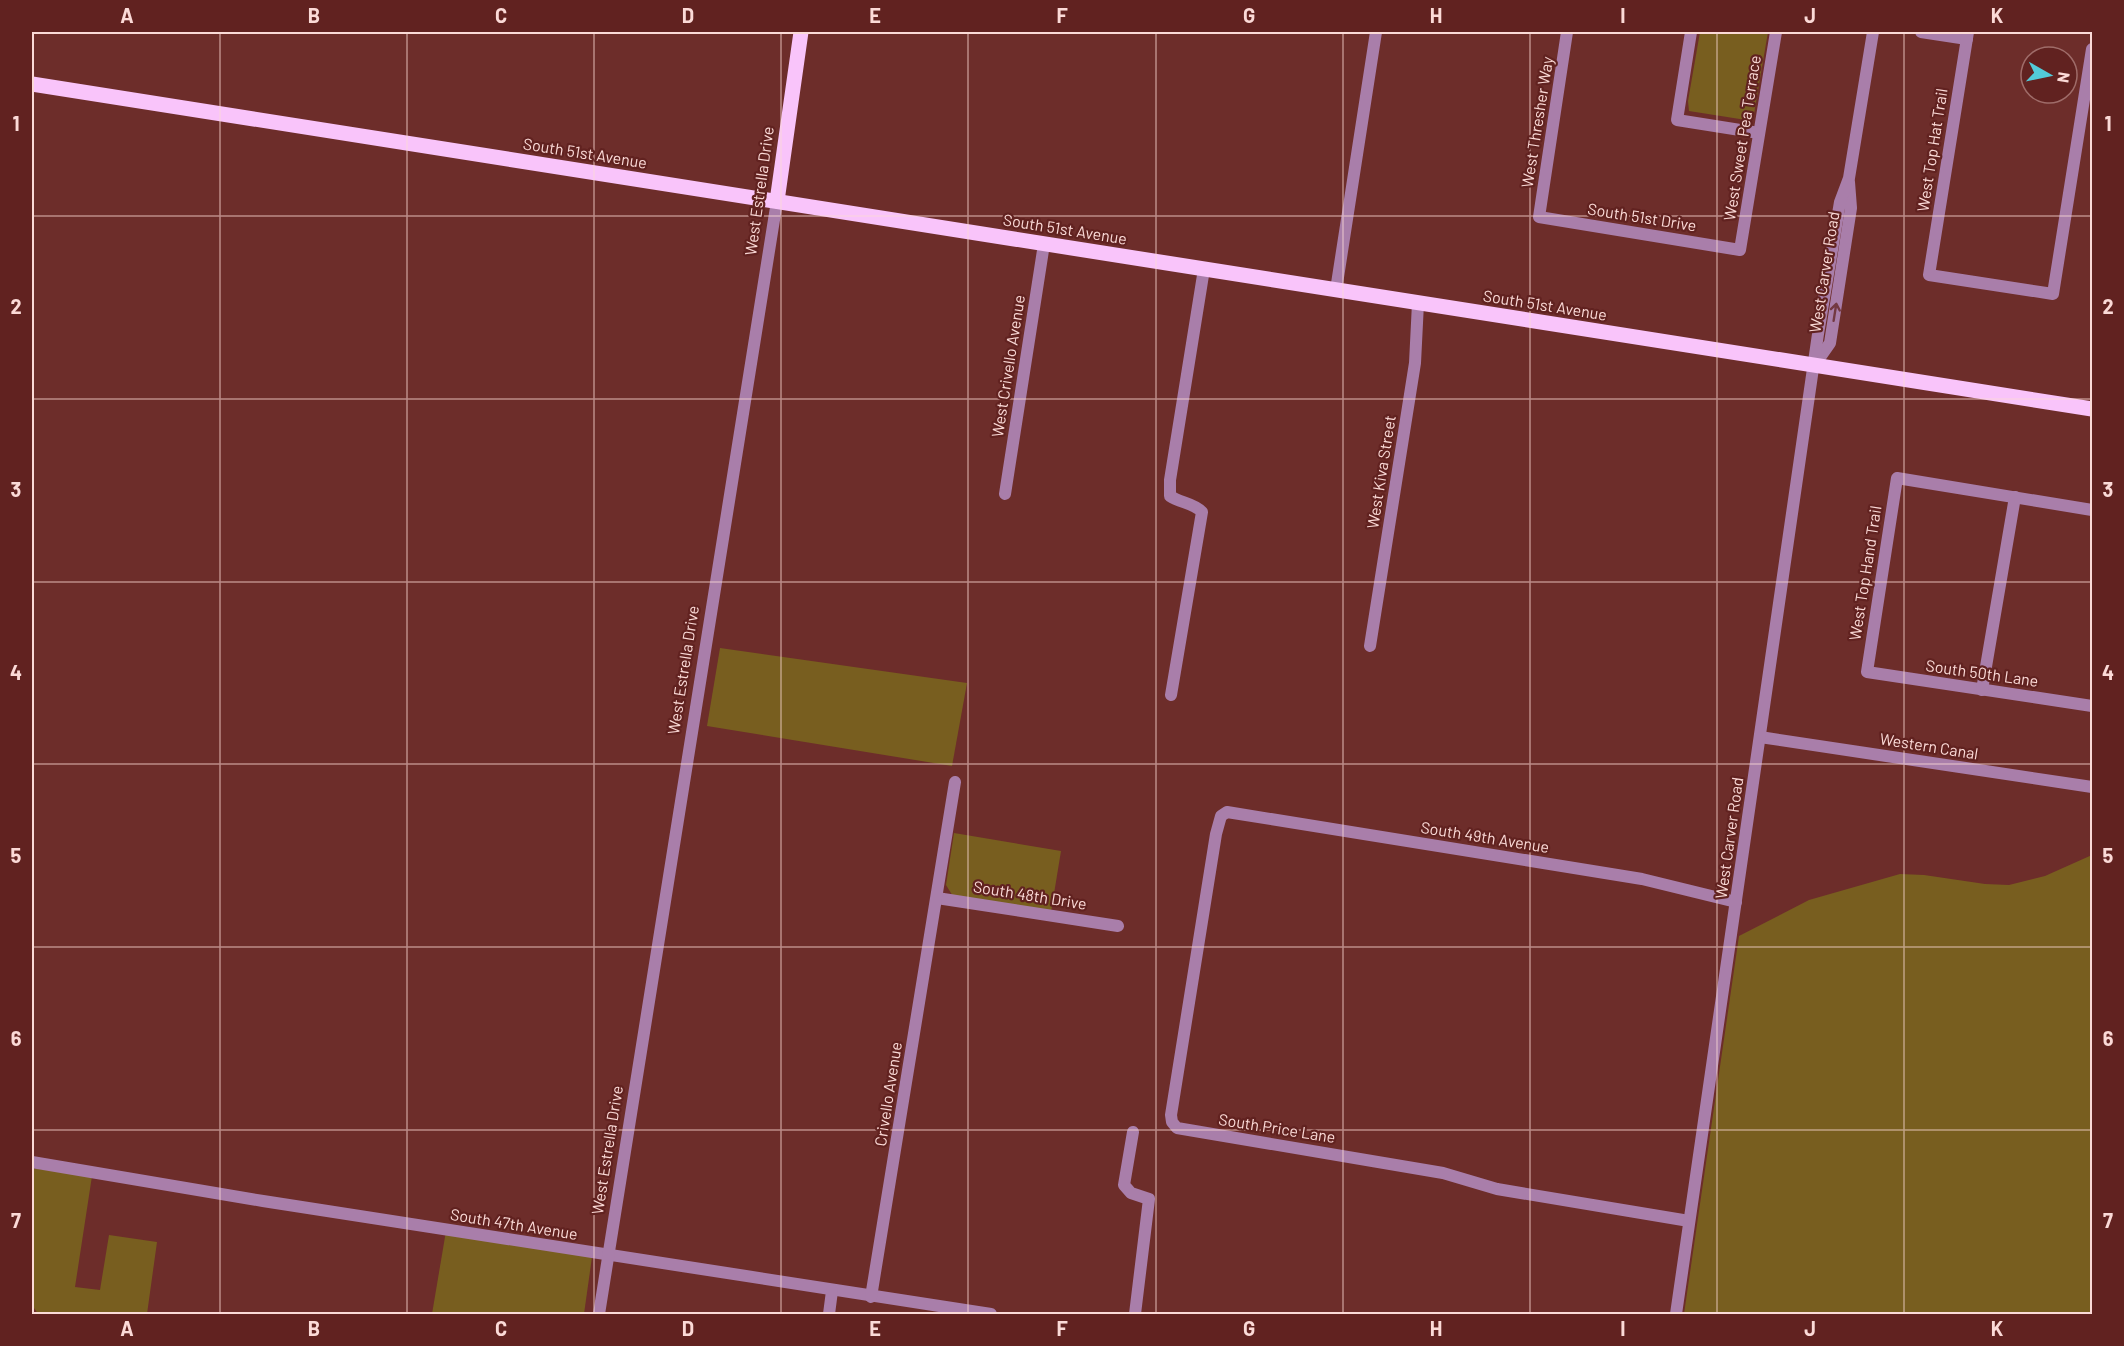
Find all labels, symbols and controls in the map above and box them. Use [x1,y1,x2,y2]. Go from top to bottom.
text: A [120,3,134,27]
text: B [308,3,320,27]
text: C [495,3,507,27]
text: D [682,3,694,27]
text: E [869,3,881,27]
text: F [1056,3,1068,27]
text: G [1243,3,1255,27]
text: H [1430,3,1442,27]
text: I [1620,3,1626,27]
text: J [1804,3,1816,27]
text: K [1991,3,2004,27]
north arrow [2019,45,2079,105]
street label: West Thresher Way [1517,54,1556,189]
street label: West Sweet Pea Terrace [1719,54,1764,222]
text: N [2054,71,2075,84]
street label: West Top Hat Trail [1912,87,1951,213]
text: 1 [12,111,20,135]
text: 1 [2104,111,2112,135]
street label: West Estrella Drive [740,125,777,257]
street label: South 51st Avenue [522,133,648,172]
street label: South 51st Drive [1586,199,1698,234]
street label: South 51st Avenue [1002,209,1128,248]
street label: West Carver Road [1805,210,1842,334]
street label: South 51st Avenue [1482,285,1608,324]
street label: West Crivello Avenue [987,293,1028,438]
text: 2 [10,294,22,318]
text: 2 [2102,294,2114,318]
one-way arrow [1829,303,1840,323]
street label: West Kiva Street [1362,414,1399,530]
text: 3 [11,477,21,501]
text: 3 [2103,477,2113,501]
street label: West Top Hand Trail [1844,504,1885,642]
street label: West Estrella Drive [663,604,702,736]
street label: South 50th Lane [1925,655,2040,690]
text: 4 [10,660,22,684]
text: 4 [2102,660,2114,684]
street label: Western Canal [1879,728,1980,763]
street label: West Carver Road [1711,776,1746,900]
street label: South 49th Avenue [1419,817,1551,856]
text: 5 [11,843,22,867]
text: 5 [2103,843,2114,867]
street label: South 48th Drive [972,876,1088,913]
text: 6 [11,1026,22,1050]
text: 6 [2103,1026,2114,1050]
street label: Crivello Avenue [870,1040,905,1148]
street label: West Estrella Drive [587,1084,626,1216]
street label: South Price Lane [1217,1109,1337,1146]
street label: South 47th Avenue [449,1204,579,1243]
text: 7 [11,1208,21,1232]
text: 7 [2103,1208,2113,1232]
text: A [120,1316,134,1340]
text: B [308,1316,320,1340]
text: C [495,1316,507,1340]
text: D [682,1316,694,1340]
text: E [869,1316,881,1340]
text: F [1056,1316,1068,1340]
text: G [1243,1316,1255,1340]
text: H [1430,1316,1442,1340]
text: I [1620,1316,1626,1340]
text: J [1804,1316,1816,1340]
text: K [1991,1316,2004,1340]

